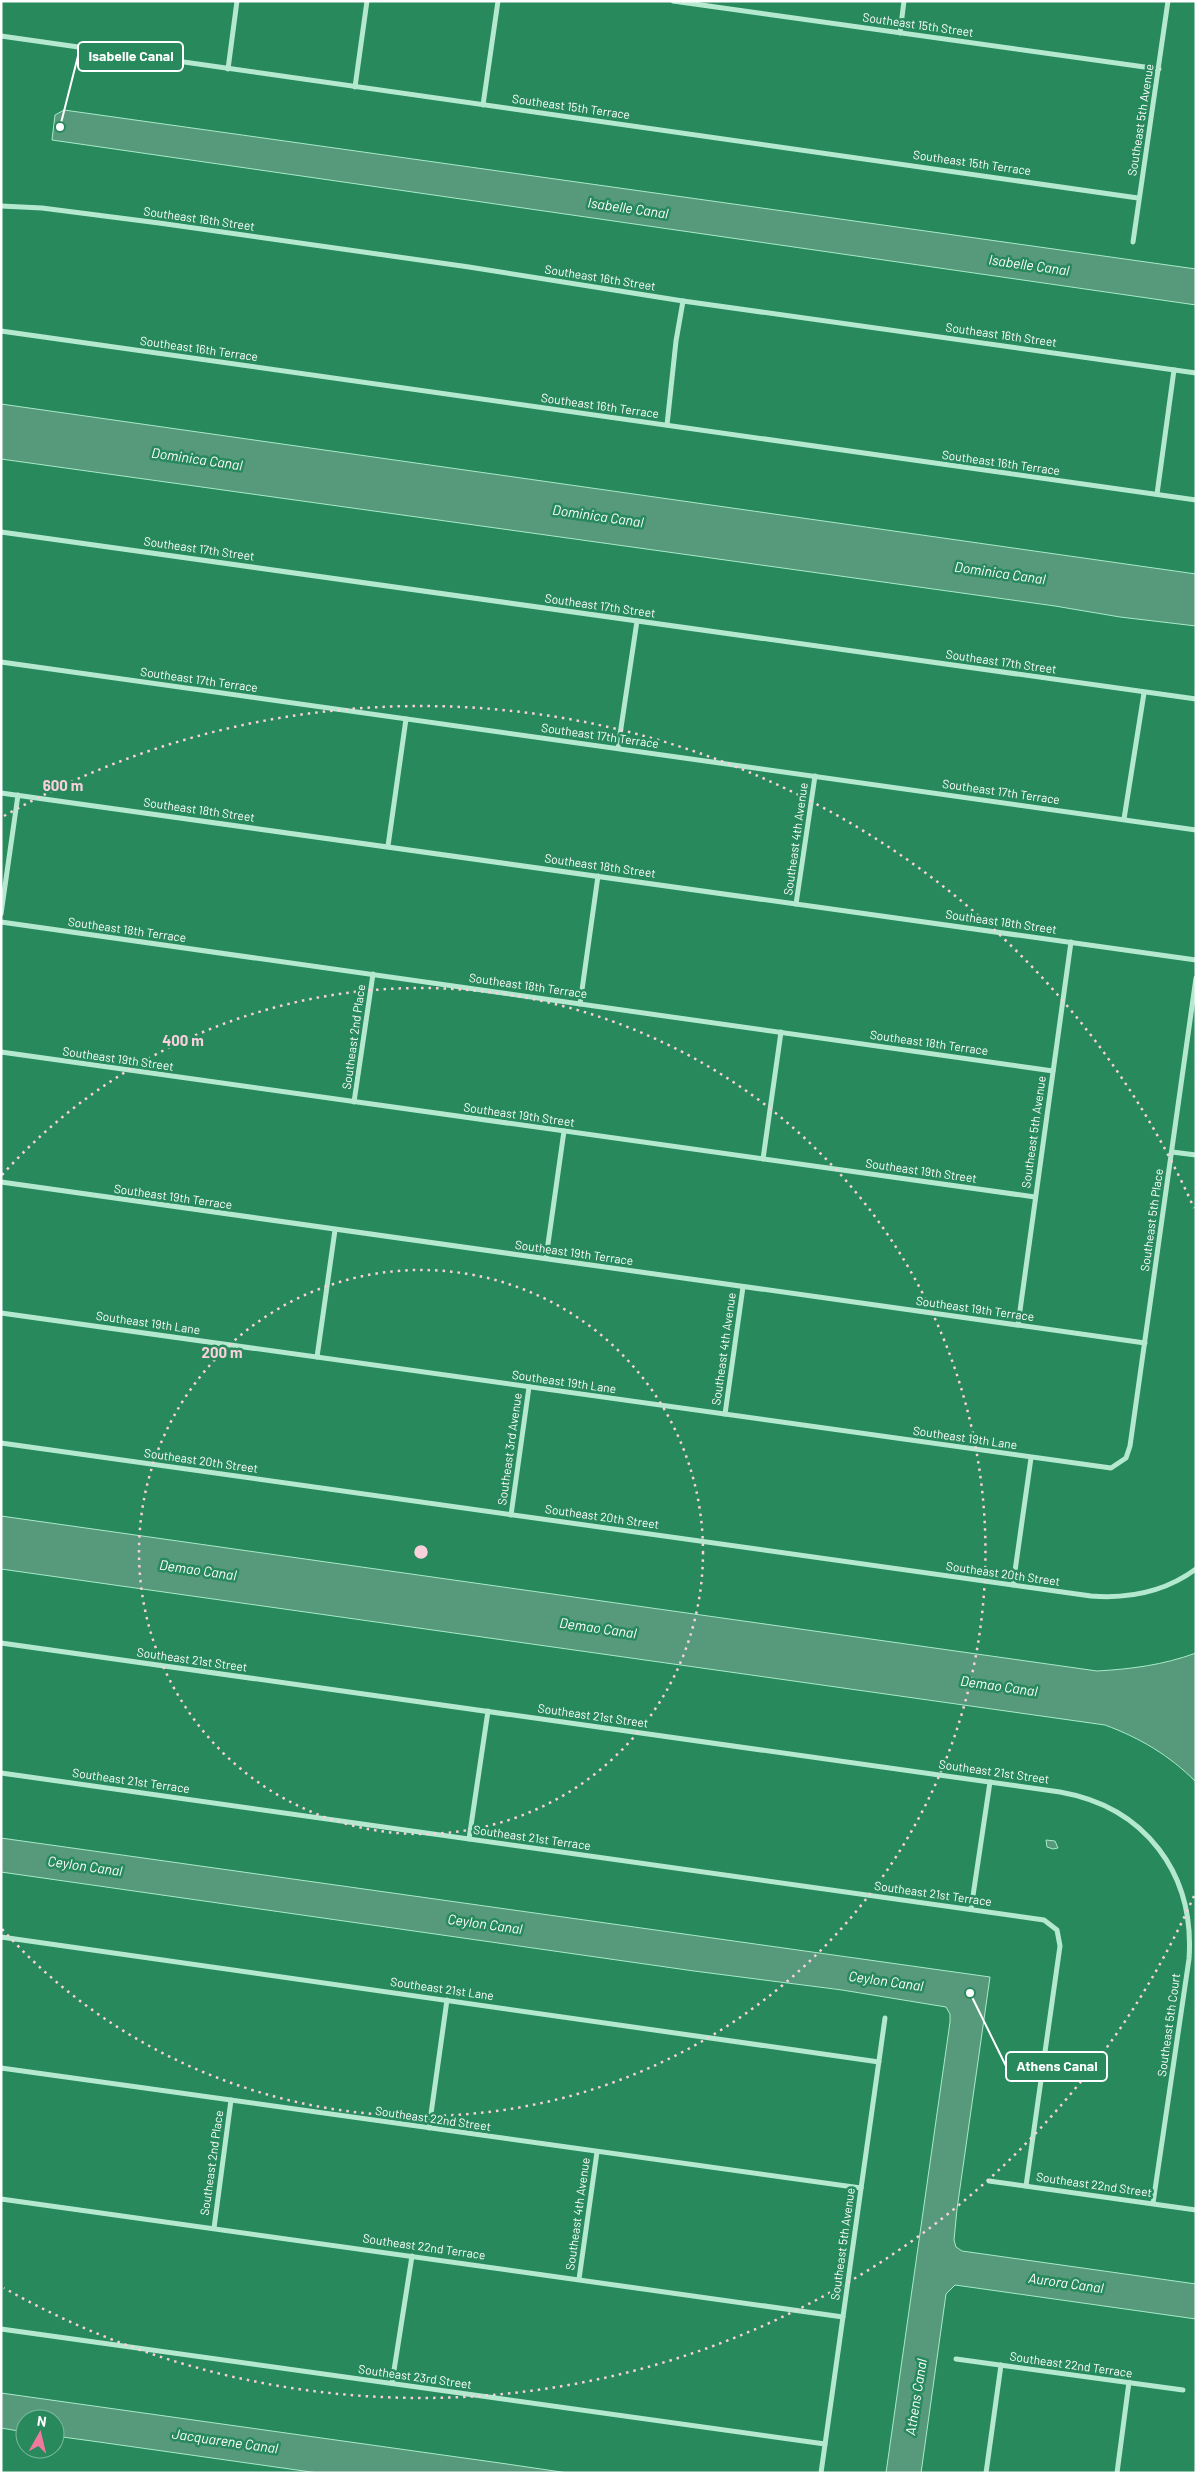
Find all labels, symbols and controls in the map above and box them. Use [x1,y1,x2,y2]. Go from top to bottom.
street label: Southeast 15th Street [862,9,975,39]
callout: Isabelle Canal [78,42,183,71]
text: Isabelle Canal [88,47,174,64]
street label: Southeast 5th Avenue [1124,63,1156,177]
street label: Southeast 15th Terrace [511,91,631,121]
street label: Southeast 15th Terrace [912,147,1032,177]
water label: Isabelle Canal [586,193,670,222]
street label: Southeast 16th Street [143,203,256,233]
water label: Isabelle Canal [987,250,1071,279]
street label: Southeast 16th Street [544,261,657,293]
street label: Southeast 16th Street [945,319,1058,349]
street label: Southeast 16th Terrace [139,333,259,363]
street label: Southeast 16th Terrace [540,390,660,420]
water label: Dominica Canal [150,444,244,473]
street label: Southeast 16th Terrace [941,447,1061,477]
water label: Dominica Canal [551,501,645,530]
street label: Southeast 17th Street [143,533,255,563]
water label: Dominica Canal [953,558,1047,587]
street label: Southeast 17th Street [544,590,656,620]
street label: Southeast 17th Street [945,646,1057,676]
street label: Southeast 17th Terrace [139,664,259,694]
street label: Southeast 17th Terrace [540,720,660,750]
text: 600 m [43,776,83,794]
street label: Southeast 17th Terrace [941,776,1061,806]
street label: Southeast 4th Avenue [780,782,810,896]
street label: Southeast 18th Street [143,794,256,824]
street label: Southeast 18th Street [544,850,657,880]
street label: Southeast 18th Street [945,906,1058,936]
street label: Southeast 18th Terrace [67,914,187,944]
street label: Southeast 18th Terrace [468,970,588,1000]
street label: Southeast 2nd Place [339,983,367,1090]
street label: Southeast 18th Terrace [869,1027,989,1057]
text: 400 m [162,1031,204,1049]
street label: Southeast 19th Street [62,1043,175,1073]
street label: Southeast 5th Avenue [1018,1075,1048,1189]
street label: Southeast 19th Street [463,1099,576,1129]
street label: Southeast 19th Street [865,1155,978,1185]
street label: Southeast 5th Place [1137,1168,1165,1272]
street label: Southeast 19th Terrace [113,1181,233,1211]
street label: Southeast 19th Terrace [514,1237,634,1267]
street label: Southeast 4th Avenue [708,1292,738,1406]
street label: Southeast 19th Terrace [915,1293,1035,1323]
street label: Southeast 19th Lane [95,1308,201,1336]
text: 200 m [201,1343,243,1361]
street label: Southeast 19th Lane [511,1367,617,1395]
street label: Southeast 3rd Avenue [494,1392,524,1506]
street label: Southeast 19th Lane [912,1423,1018,1451]
street label: Southeast 20th Street [143,1445,259,1475]
street label: Southeast 20th Street [544,1501,660,1531]
centre of rings [412,1543,430,1561]
water label: Demao Canal [158,1556,238,1583]
street label: Southeast 20th Street [945,1558,1061,1588]
water label: Demao Canal [558,1614,638,1641]
street label: Southeast 21st Street [136,1644,248,1674]
water label: Demao Canal [959,1672,1039,1699]
street label: Southeast 21st Street [537,1700,649,1730]
street label: Southeast 21st Street [938,1756,1050,1786]
street label: Southeast 21st Terrace [71,1765,191,1795]
street label: Southeast 21st Terrace [472,1822,592,1852]
water label: Ceylon Canal [47,1852,124,1879]
street label: Southeast 21st Terrace [873,1878,993,1908]
water label: Ceylon Canal [447,1910,524,1937]
water label: Ceylon Canal [848,1967,925,1994]
street label: Southeast 5th Court [1154,1972,1182,2077]
street label: Southeast 21st Lane [389,1974,495,2002]
callout: Athens Canal [1006,2052,1107,2081]
text: Athens Canal [1016,2057,1098,2074]
street label: Southeast 22nd Street [374,2103,492,2133]
street label: Southeast 2nd Place [197,2109,225,2216]
street label: Southeast 4th Avenue [562,2157,592,2271]
street label: Southeast 22nd Street [1035,2169,1153,2199]
street label: Southeast 5th Avenue [827,2187,857,2301]
street label: Southeast 22nd Terrace [362,2230,486,2262]
water label: Aurora Canal [1027,2269,1105,2296]
street label: Southeast 22nd Terrace [1009,2348,1133,2380]
water label: Athens Canal [901,2357,930,2436]
street label: Southeast 23rd Street [358,2361,473,2391]
north arrow [15,2409,65,2459]
text: N [36,2412,48,2430]
water label: Jacquarene Canal [171,2425,279,2456]

